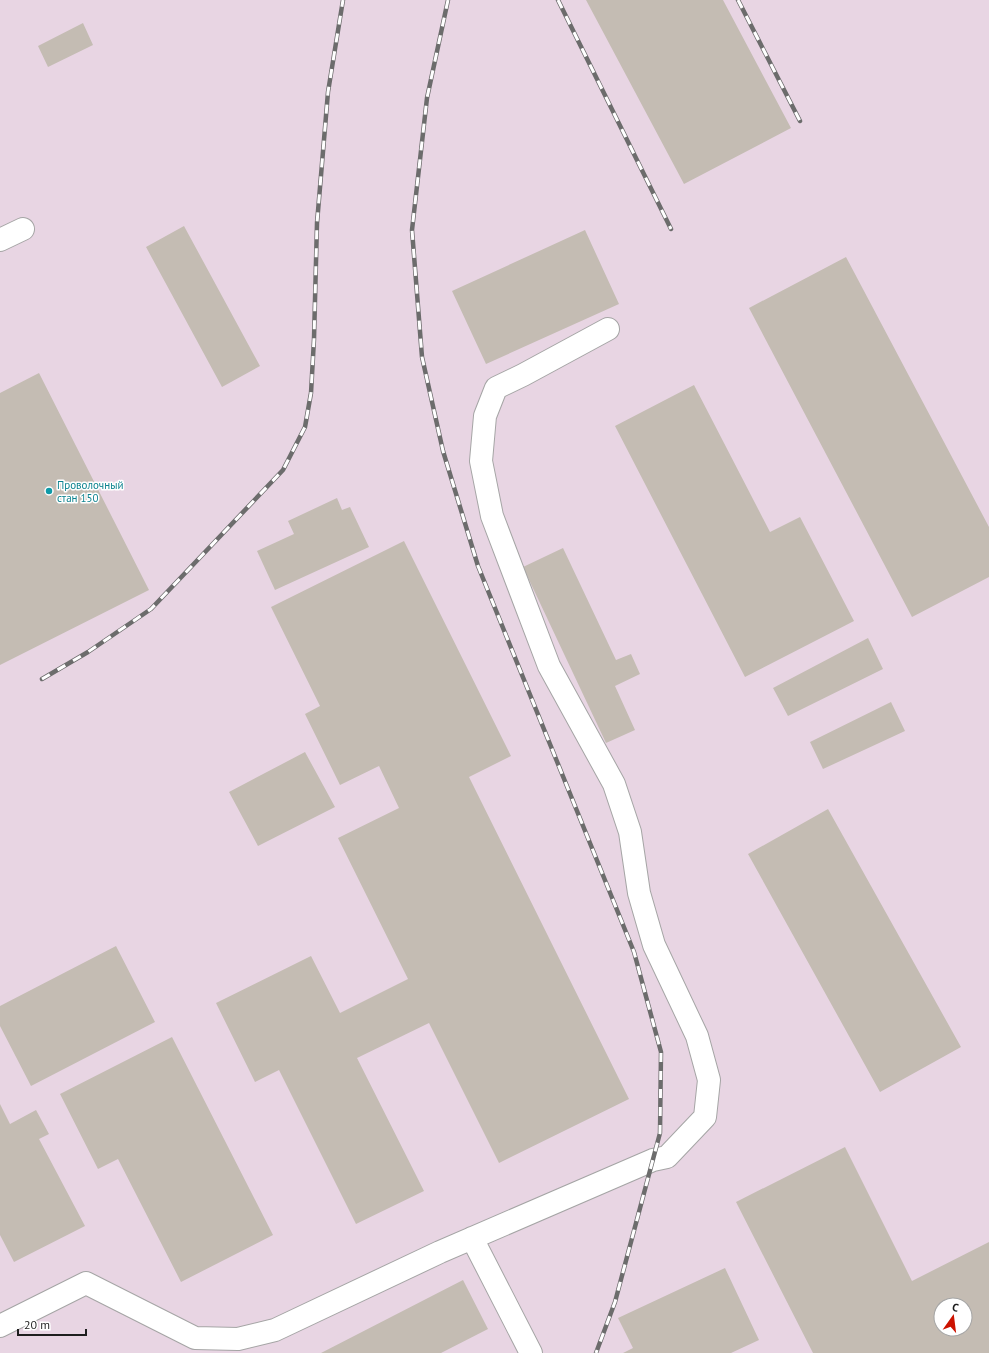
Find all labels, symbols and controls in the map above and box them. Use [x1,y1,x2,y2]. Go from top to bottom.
place label: Проволочный стан 150 [57,478,123,505]
marker: Проволочный стан 150 [44,486,54,496]
north arrow [933,1297,973,1337]
text: С [951,1300,960,1315]
scale bar [18,1311,86,1337]
text: 20 m [24,1317,50,1332]

